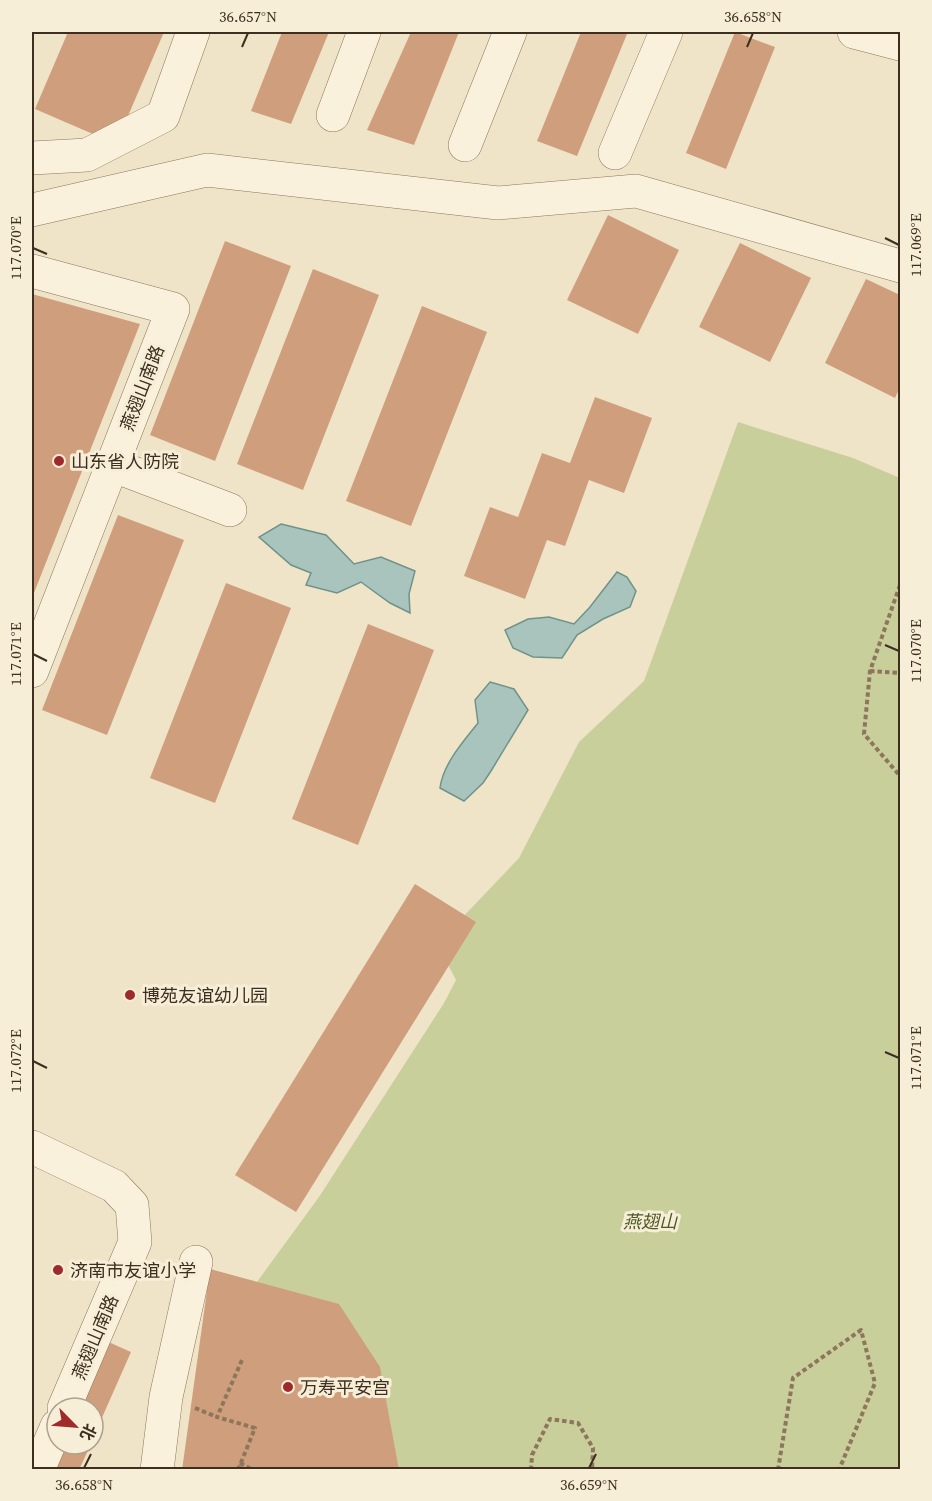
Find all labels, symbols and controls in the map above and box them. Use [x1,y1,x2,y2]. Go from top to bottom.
text: 36.657°N [219,6,277,27]
text: 36.658°N [724,6,782,27]
text: 117.069°E [905,213,926,277]
text: 117.070°E [5,216,26,280]
street label: 燕翅山南路 [114,342,170,434]
place label: 山东省人防院 [71,449,179,474]
marker: 山东省人防院 [52,454,66,468]
text: 117.070°E [905,619,926,683]
text: 117.071°E [5,622,26,686]
place label: 博苑友谊幼儿园 [142,983,268,1008]
marker: 博苑友谊幼儿园 [123,988,137,1002]
text: 117.071°E [905,1026,926,1090]
text: 117.072°E [5,1029,26,1093]
park label: 燕翅山 [623,1209,678,1234]
place label: 济南市友谊小学 [70,1258,196,1283]
marker: 济南市友谊小学 [51,1263,65,1277]
street label: 燕翅山南路 [66,1291,124,1383]
place label: 万寿平安宫 [300,1375,390,1400]
marker: 万寿平安宫 [281,1380,295,1394]
north arrow [45,1396,105,1456]
text: 北 [75,1420,102,1444]
text: 36.658°N [55,1474,113,1495]
text: 36.659°N [560,1474,618,1495]

